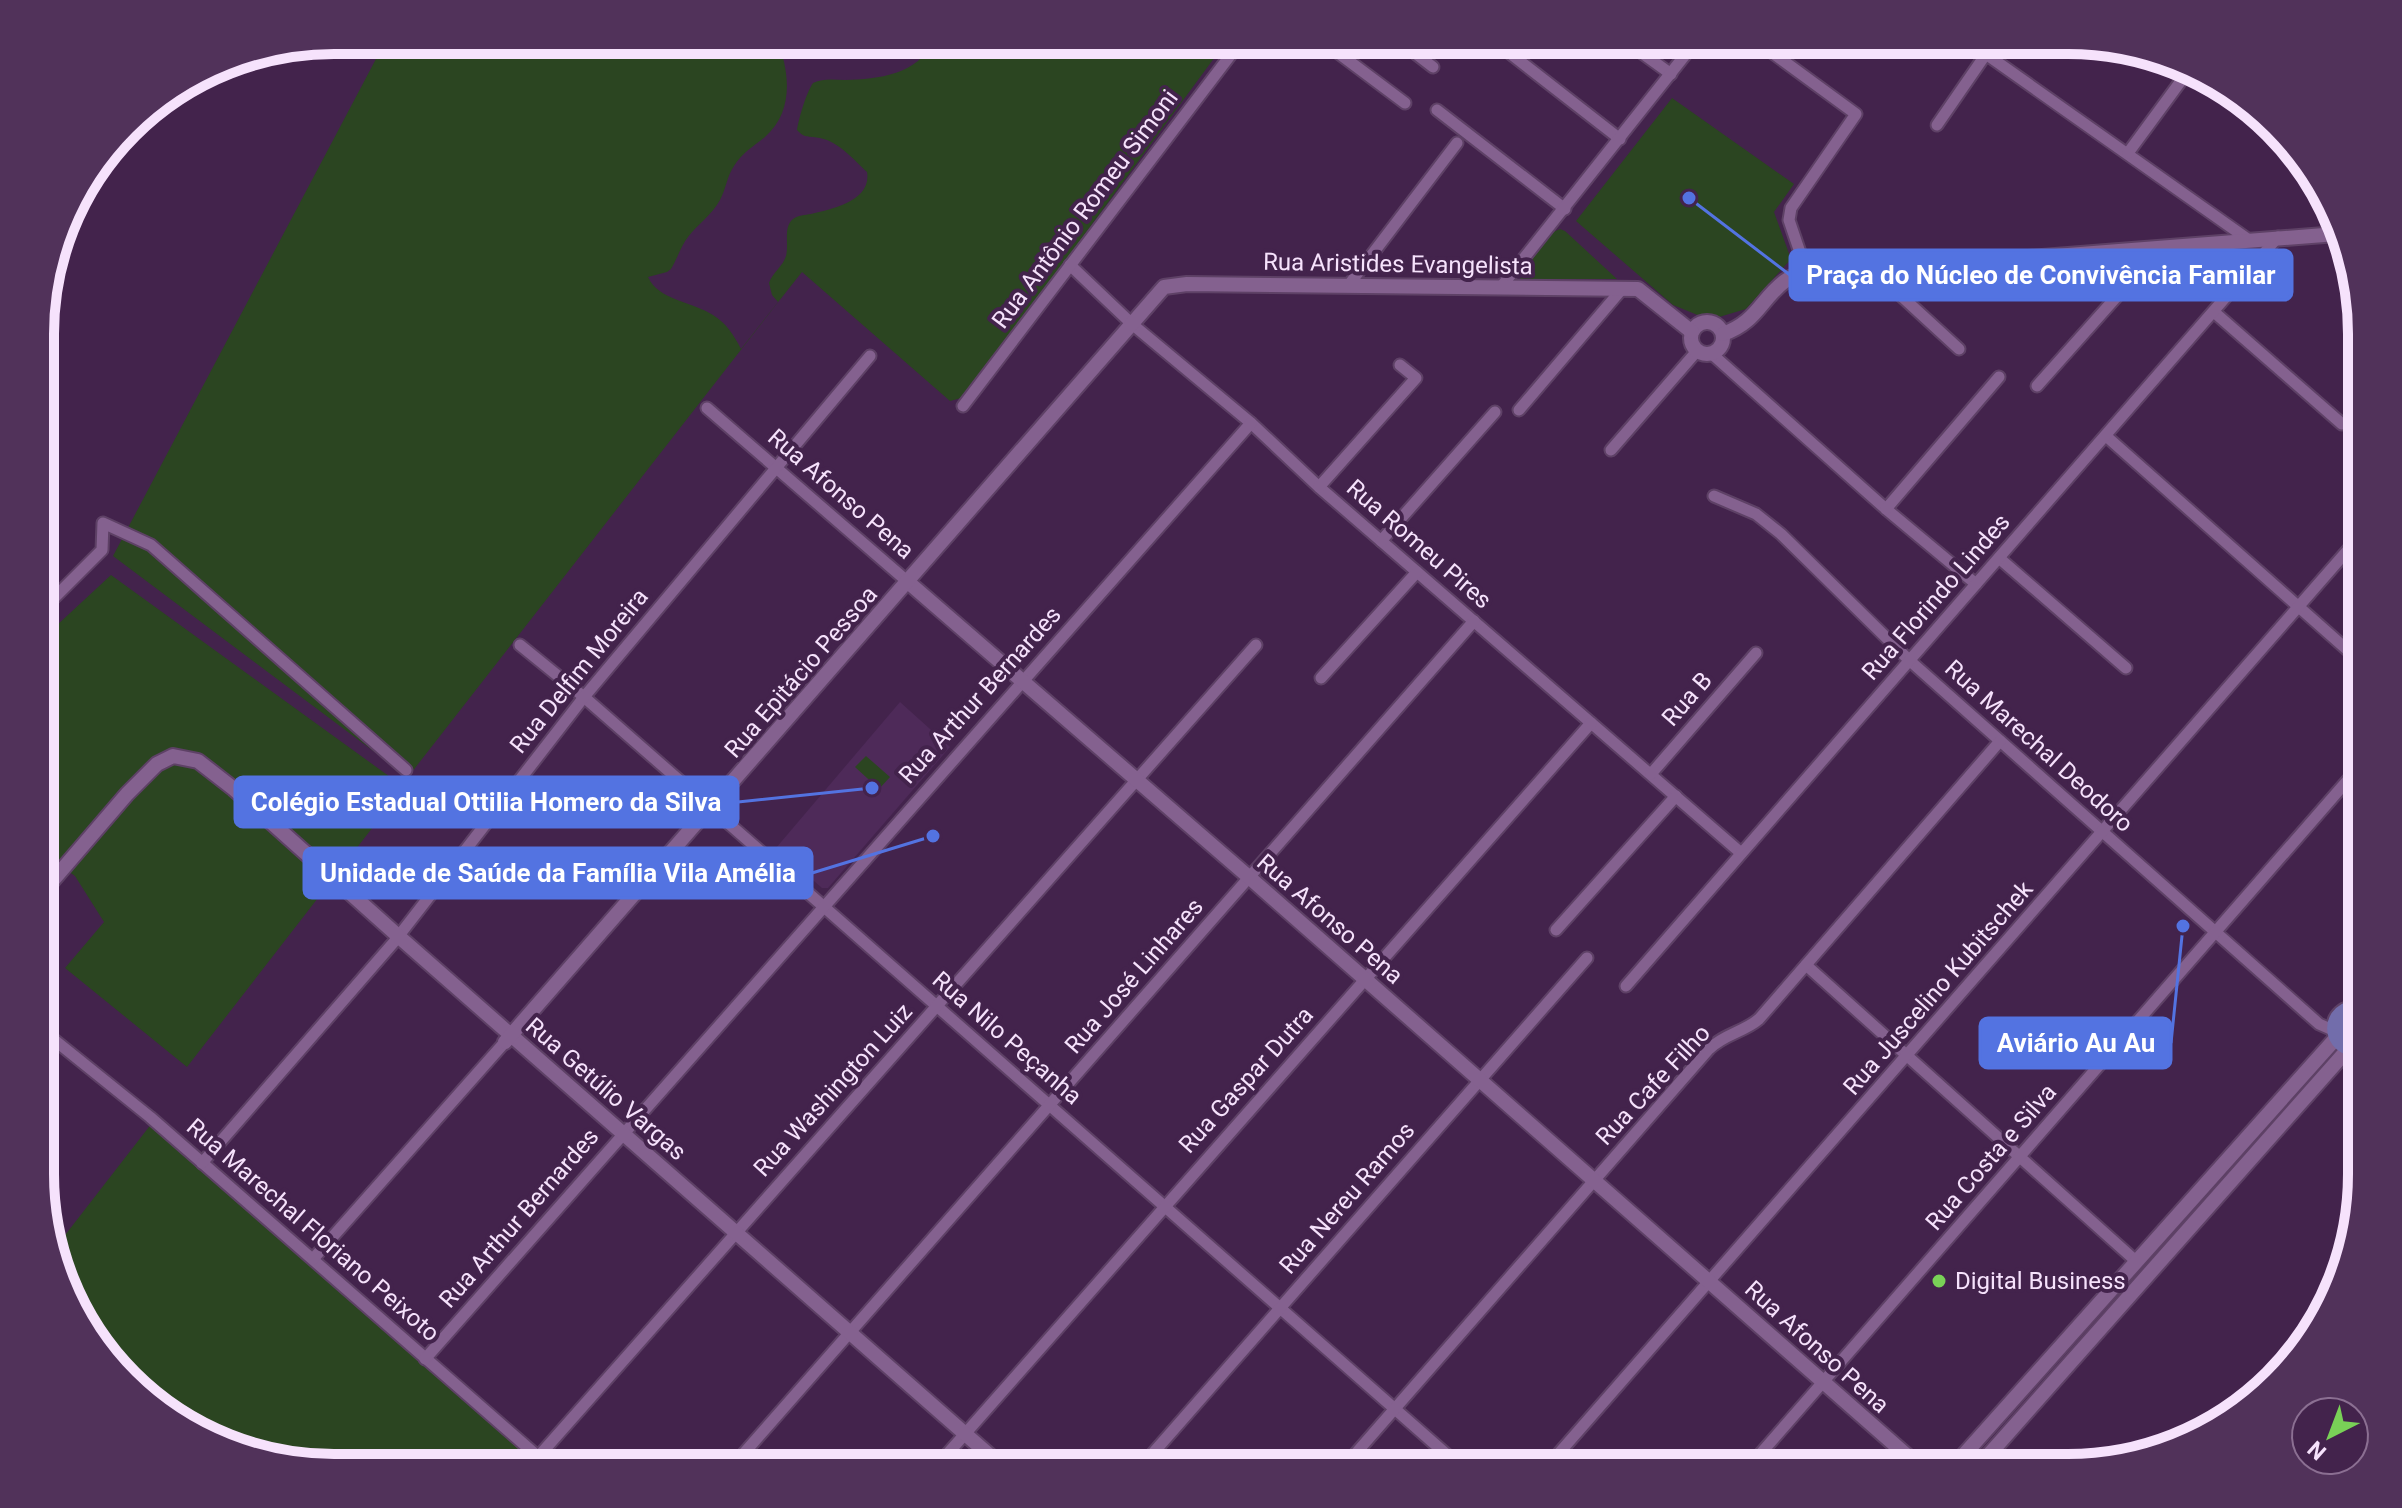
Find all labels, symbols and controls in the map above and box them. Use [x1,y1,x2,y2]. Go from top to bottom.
street label: Rua Antônio Romeu Simoni [986,84,1184,334]
street label: Rua Aristides Evangelista [1263,248,1533,280]
callout: Praça do Núcleo de Convivência Familar [1790,250,2292,300]
text: Praça do Núcleo de Convivência Familar [1806,260,2276,290]
street label: Rua Afonso Pena [762,423,920,565]
street label: Rua Romeu Pires [1341,474,1497,614]
street label: Rua Florindo Lindes [1856,508,2016,686]
street label: Rua Epitácio Pessoa [719,580,883,764]
street label: Rua Delfim Moreira [504,583,654,759]
street label: Rua Arthur Bernardes [893,601,1067,789]
street label: Rua Marechal Deodoro [1939,654,2139,838]
street label: Rua B [1656,666,1718,732]
callout: Colégio Estadual Ottilia Homero da Silva [235,777,738,827]
text: Colégio Estadual Ottilia Homero da Silva [251,787,721,817]
callout: Unidade de Saúde da Família Vila Amélia [304,848,812,898]
street label: Rua Afonso Pena [1251,848,1409,990]
text: Unidade de Saúde da Família Vila Amélia [320,858,796,888]
street label: Rua Juscelino Kubitschek [1838,875,2039,1101]
street label: Rua José Linhares [1059,893,1209,1059]
street label: Rua Nilo Peçanha [927,966,1087,1110]
street label: Rua Washington Luiz [748,998,918,1182]
street label: Rua Gaspar Dutra [1173,1001,1319,1159]
street label: Rua Getúlio Vargas [520,1012,692,1166]
callout: Aviário Au Au [1980,1018,2171,1068]
street label: Rua Cafe Filho [1590,1019,1716,1151]
text: Aviário Au Au [1997,1028,2155,1058]
street label: Rua Costa e Silva [1920,1078,2062,1236]
street label: Rua Marechal Floriano Peixoto [181,1113,445,1347]
street label: Rua Nereu Ramos [1274,1116,1420,1280]
street label: Rua Arthur Bernardes [433,1123,605,1313]
place label: Digital Business [1955,1267,2126,1295]
marker: Digital Business [1930,1272,1948,1290]
street label: Rua Afonso Pena [1739,1275,1895,1419]
north arrow [2290,1396,2370,1476]
text: N [2303,1436,2331,1465]

